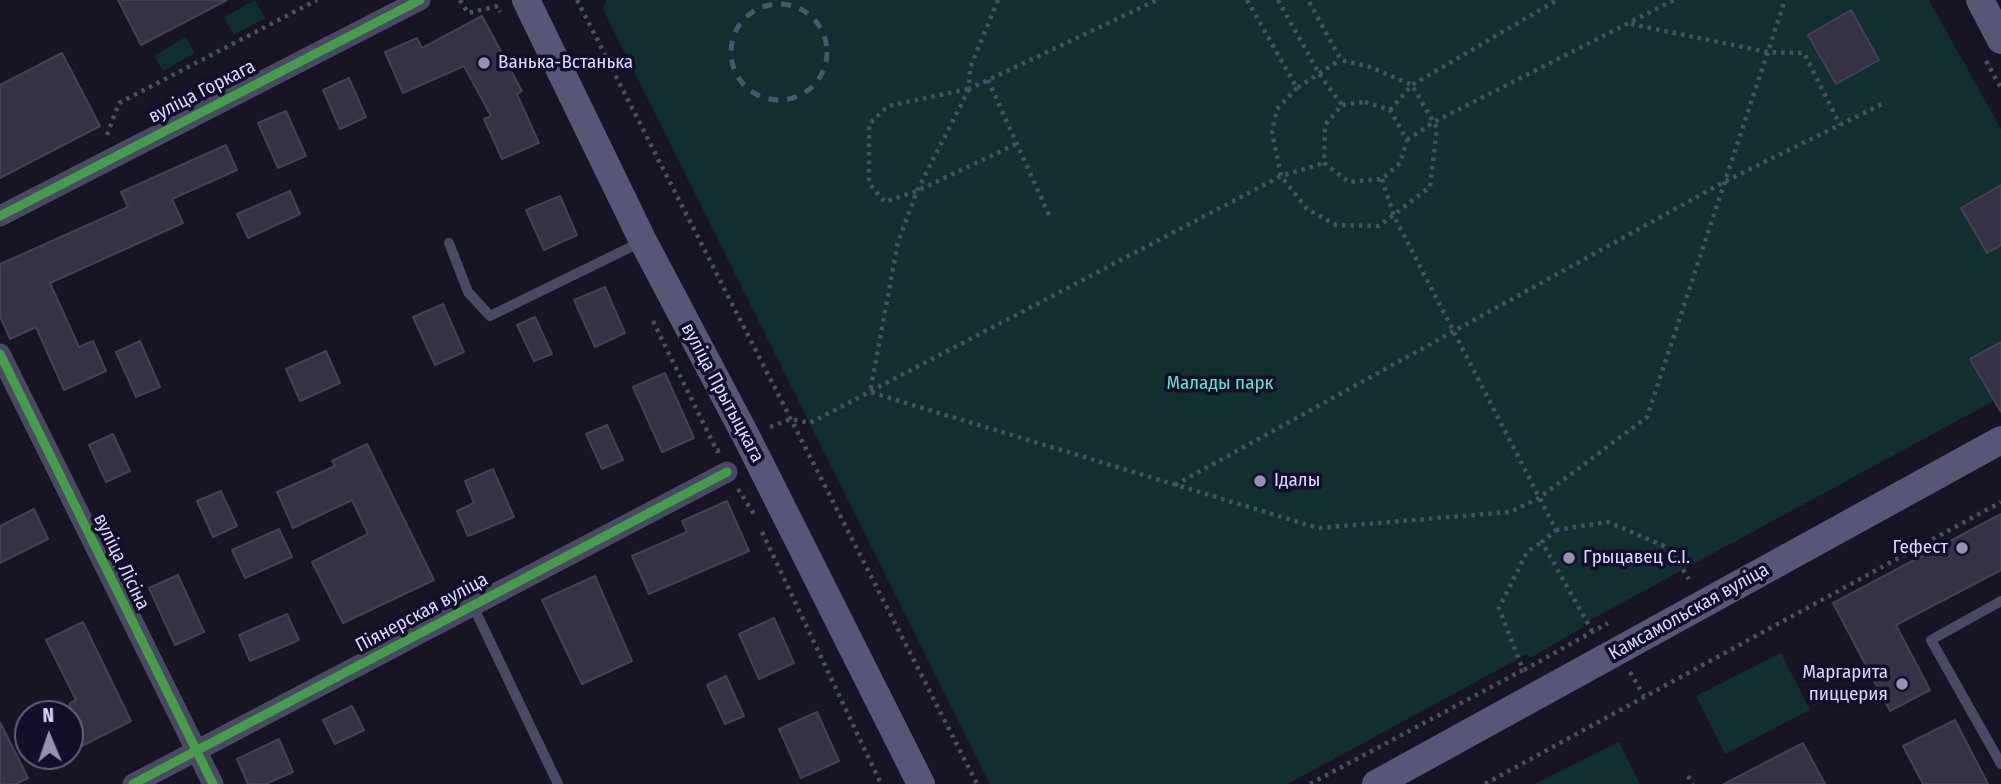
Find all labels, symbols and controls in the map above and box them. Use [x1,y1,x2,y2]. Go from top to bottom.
place label: Ванька-Встанька [498,52,633,74]
street label: вуліца Горкага [145,55,259,129]
marker: Ванька-Встанька [476,55,492,71]
street label: вуліца Прытыцкага [676,319,768,467]
park label: Малады парк [1167,373,1273,395]
place label: Ідалы [1274,470,1320,492]
marker: Ідалы [1252,473,1268,489]
street label: вуліца Лісіна [88,510,154,614]
place label: Гефест [1893,537,1948,559]
marker: Гефест [1954,540,1970,556]
place label: Грыцавец С.І. [1583,547,1690,569]
marker: Грыцавец С.І. [1561,550,1577,566]
street label: Камсамольская вуліца [1605,559,1773,665]
street label: Піянерская вуліца [352,568,492,658]
place label: Маргарита пиццерия [1802,662,1888,706]
marker: Маргарита пиццерия [1894,676,1910,692]
north arrow [14,700,84,770]
text: N [42,704,54,727]

